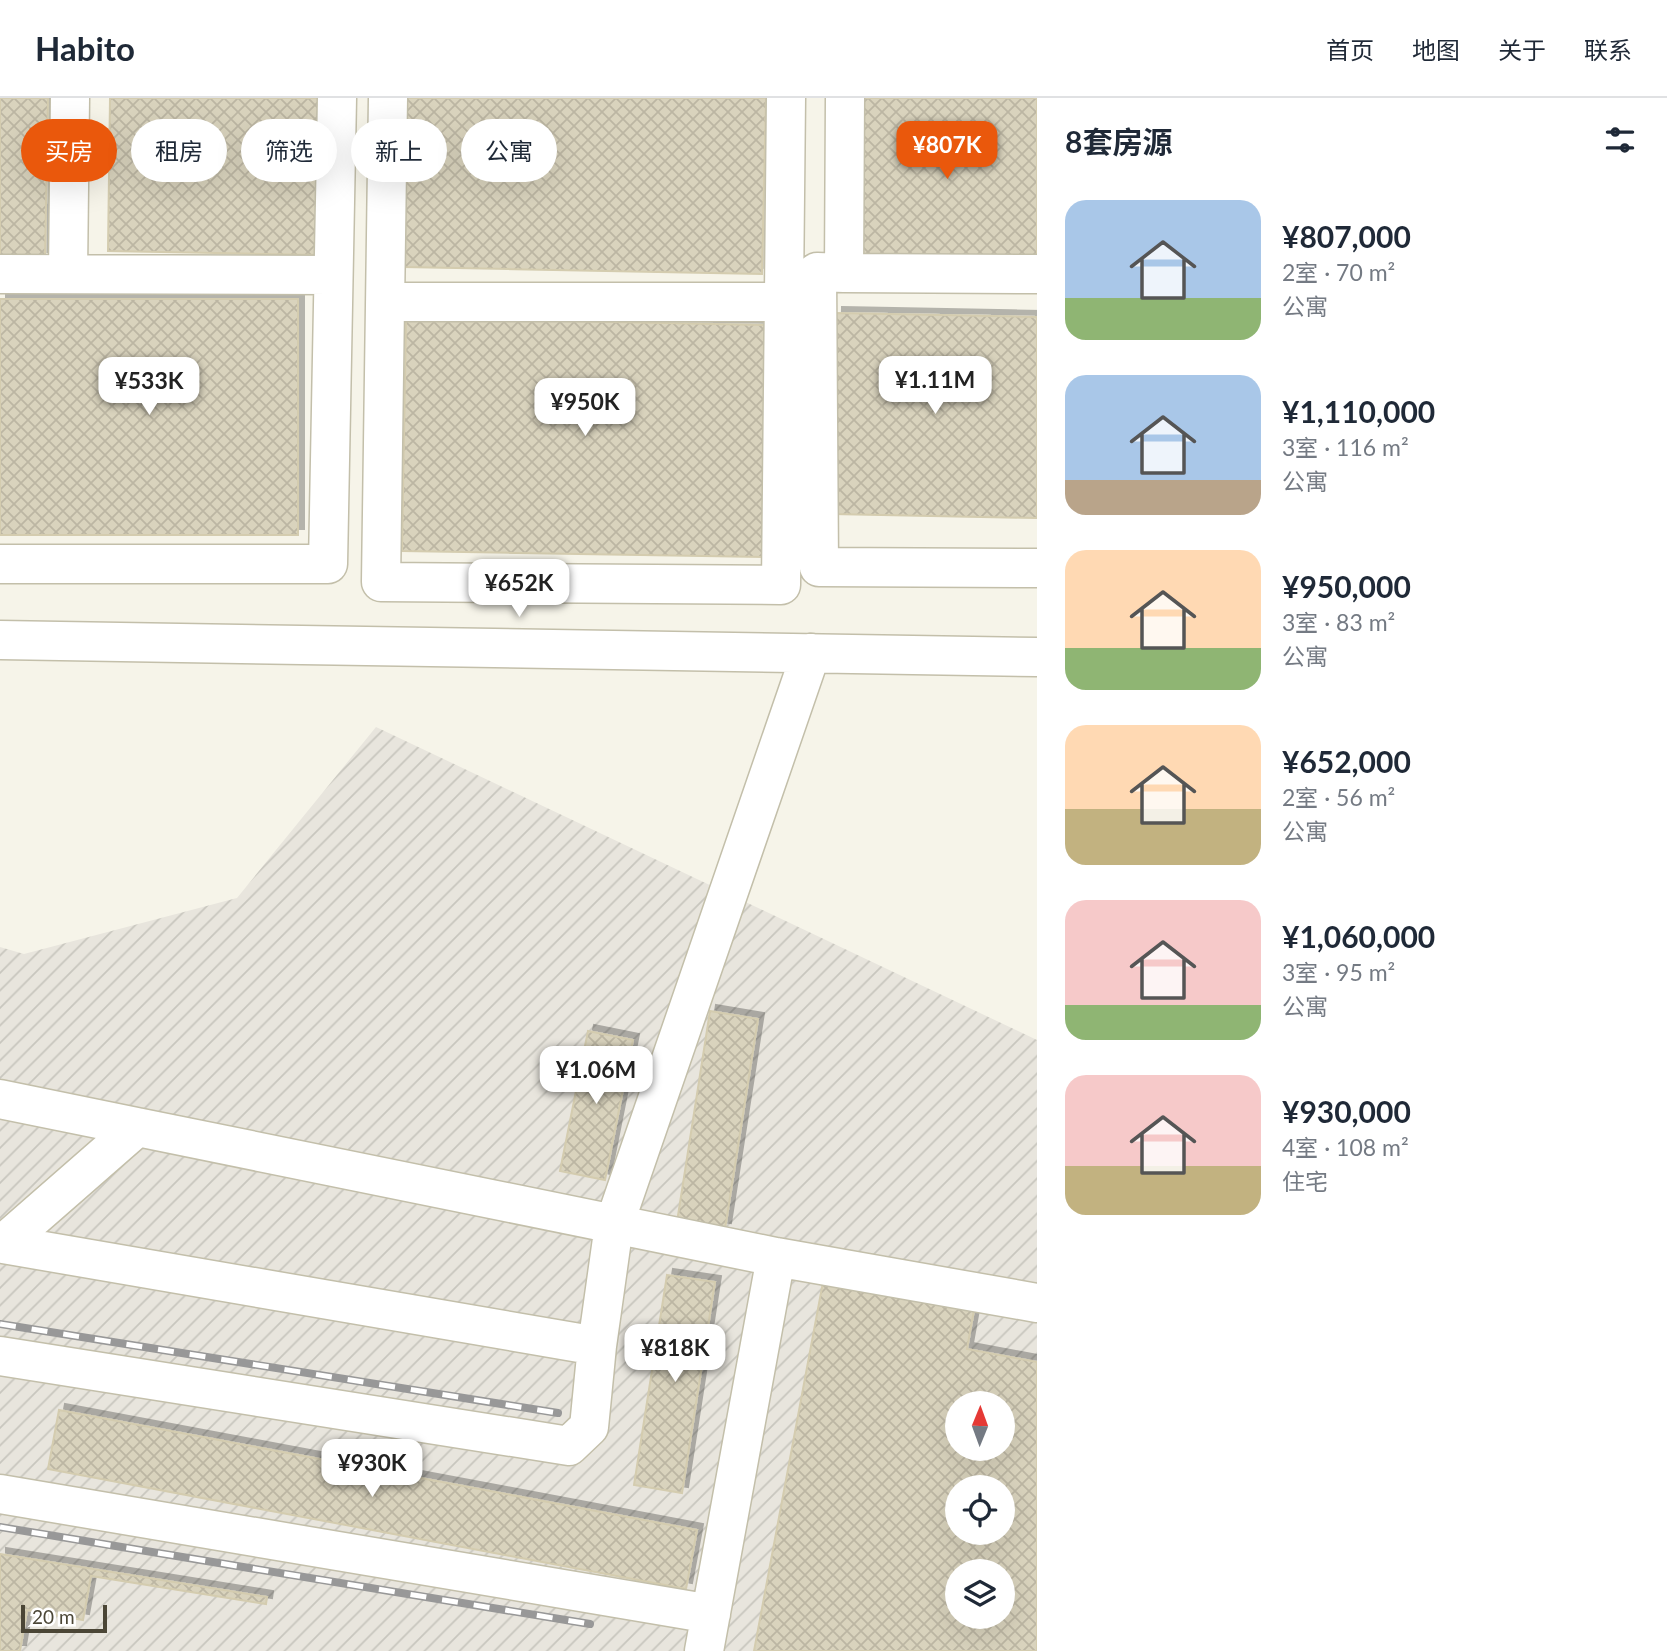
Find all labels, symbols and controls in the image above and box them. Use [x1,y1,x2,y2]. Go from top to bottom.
text: Habito [35,28,135,68]
text: 首页 [1326,35,1374,64]
text: 地图 [1412,35,1460,64]
text: 关于 [1498,35,1546,64]
text: 联系 [1584,35,1632,64]
chip: 买房 [21,119,117,182]
chip: 租房 [131,119,227,182]
chip: 筛选 [241,119,337,182]
chip: 新上 [351,119,447,182]
chip: 公寓 [461,119,557,182]
icon: filters [1601,121,1639,159]
pin: ¥807K [898,122,996,181]
text: 8套房源 [1065,123,1172,159]
text: ¥807K [912,130,982,158]
text: ¥807,000 [1282,218,1411,254]
icon: home [1121,228,1205,312]
text: 2室 · 70 m² [1282,258,1395,286]
text: 公寓 [1282,292,1328,320]
pin: ¥1.11M [878,356,992,416]
pin: ¥533K [100,358,198,417]
text: ¥1.11M [895,365,975,393]
text: ¥533K [114,366,184,394]
pin: ¥950K [536,378,634,438]
text: ¥950K [550,387,620,415]
text: ¥1,110,000 [1282,393,1435,429]
icon: home [1121,403,1205,487]
text: 3室 · 116 m² [1282,433,1409,461]
text: 公寓 [1282,467,1328,495]
pin: ¥652K [470,560,568,619]
text: ¥652K [484,568,554,596]
text: ¥950,000 [1282,568,1411,604]
icon: home [1121,578,1205,662]
text: 3室 · 83 m² [1282,608,1395,636]
text: 公寓 [1282,642,1328,670]
text: ¥652,000 [1282,743,1411,779]
icon: home [1121,753,1205,837]
text: 2室 · 56 m² [1282,783,1395,811]
text: 公寓 [1282,817,1328,845]
text: ¥1,060,000 [1282,918,1435,954]
icon: home [1121,928,1205,1012]
text: 3室 · 95 m² [1282,958,1395,986]
text: 公寓 [1282,992,1328,1020]
pin: ¥1.06M [539,1046,653,1106]
text: ¥1.06M [556,1055,636,1083]
text: ¥930,000 [1282,1093,1411,1129]
icon: home [1121,1103,1205,1187]
text: 4室 · 108 m² [1282,1133,1409,1161]
text: 住宅 [1282,1167,1328,1195]
pin: ¥818K [626,1324,724,1384]
text: ¥818K [640,1333,710,1361]
north arrow [945,1391,1015,1461]
map controls [945,1391,1015,1629]
pin: ¥930K [323,1440,421,1499]
text: ¥930K [337,1448,407,1476]
button: locate [945,1475,1015,1545]
button: layers [945,1559,1015,1629]
scale bar [21,1602,107,1634]
text: 20 m [32,1605,75,1628]

